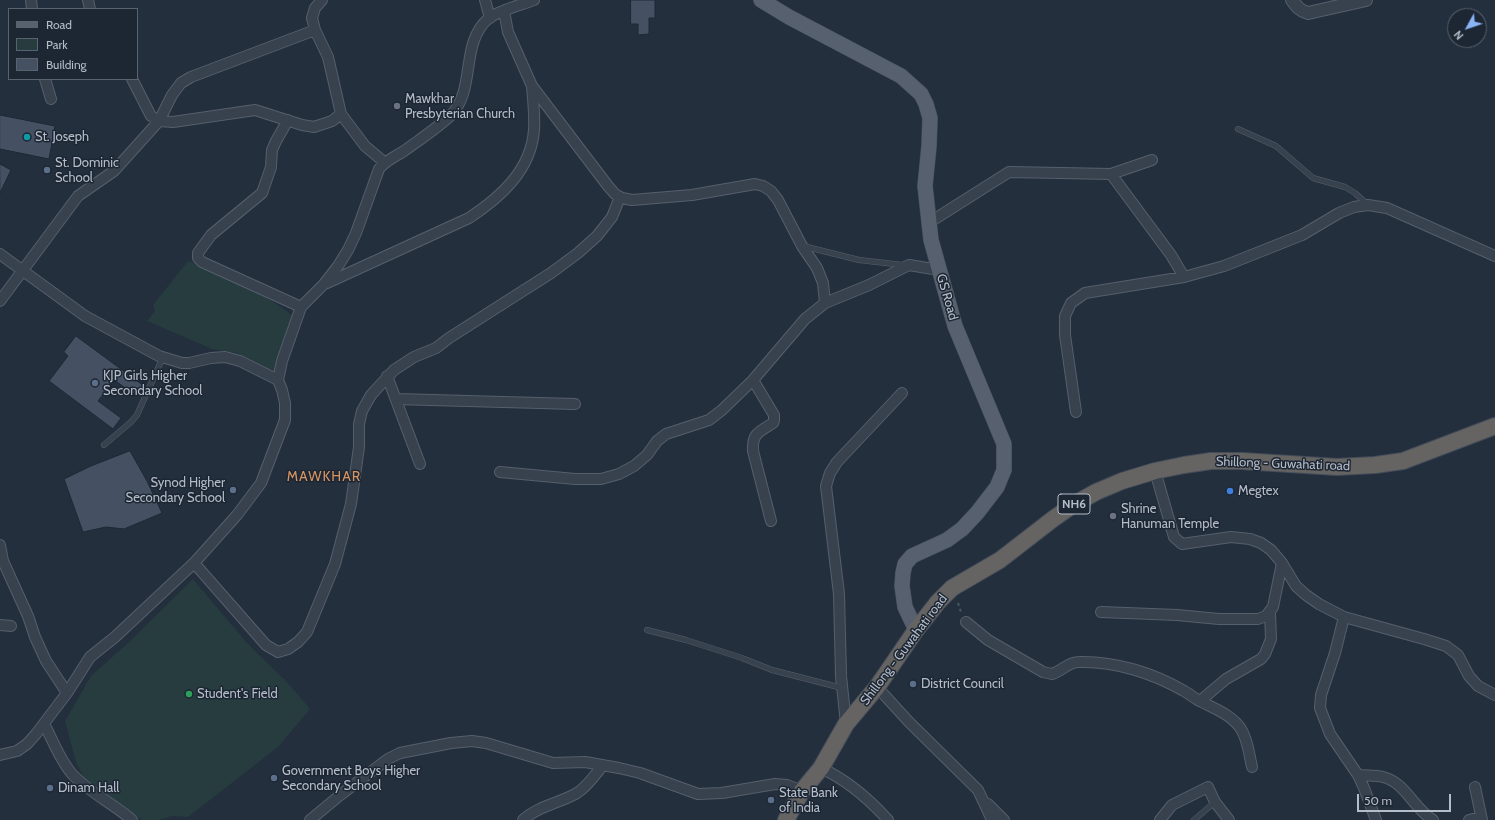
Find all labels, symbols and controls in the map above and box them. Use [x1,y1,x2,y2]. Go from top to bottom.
legend [8,8,138,80]
north arrow [1447,8,1487,48]
text: Road [46,17,72,32]
text: N [1451,28,1466,43]
text: Park [46,37,68,52]
text: Building [46,57,87,72]
place label: Mawkhar Presbyterian Church [405,91,515,122]
marker: Mawkhar Presbyterian Church [392,101,402,111]
place label: St. Joseph [35,129,89,145]
marker: St. Joseph [22,132,32,142]
place label: St. Dominic School [55,155,119,186]
marker: St. Dominic School [42,165,52,175]
street label: GS Road [933,272,961,322]
place label: KJP Girls Higher Secondary School [103,368,202,399]
marker: KJP Girls Higher Secondary School [90,378,100,388]
street label: Shillong - Guwahati road [1216,454,1350,474]
district label: MAWKHAR [287,469,361,485]
place label: Synod Higher Secondary School [126,475,225,506]
place label: Megtex [1238,483,1279,499]
marker: Synod Higher Secondary School [228,485,238,495]
marker: Megtex [1225,486,1235,496]
road number: NH6 [1058,494,1090,514]
place label: Shrine Hanuman Temple [1121,501,1219,532]
marker: Shrine Hanuman Temple [1108,511,1118,521]
street label: Shillong - Guwahati road [857,592,951,708]
place label: District Council [921,676,1004,692]
marker: District Council [908,679,918,689]
place label: Student's Field [197,686,278,702]
marker: Student's Field [184,689,194,699]
place label: Government Boys Higher Secondary School [282,763,420,794]
marker: Government Boys Higher Secondary School [269,773,279,783]
place label: Dinam Hall [58,780,119,796]
marker: Dinam Hall [45,783,55,793]
place label: State Bank of India [779,785,838,816]
scale bar [1359,786,1453,812]
text: 50 m [1364,793,1392,808]
marker: State Bank of India [766,795,776,805]

